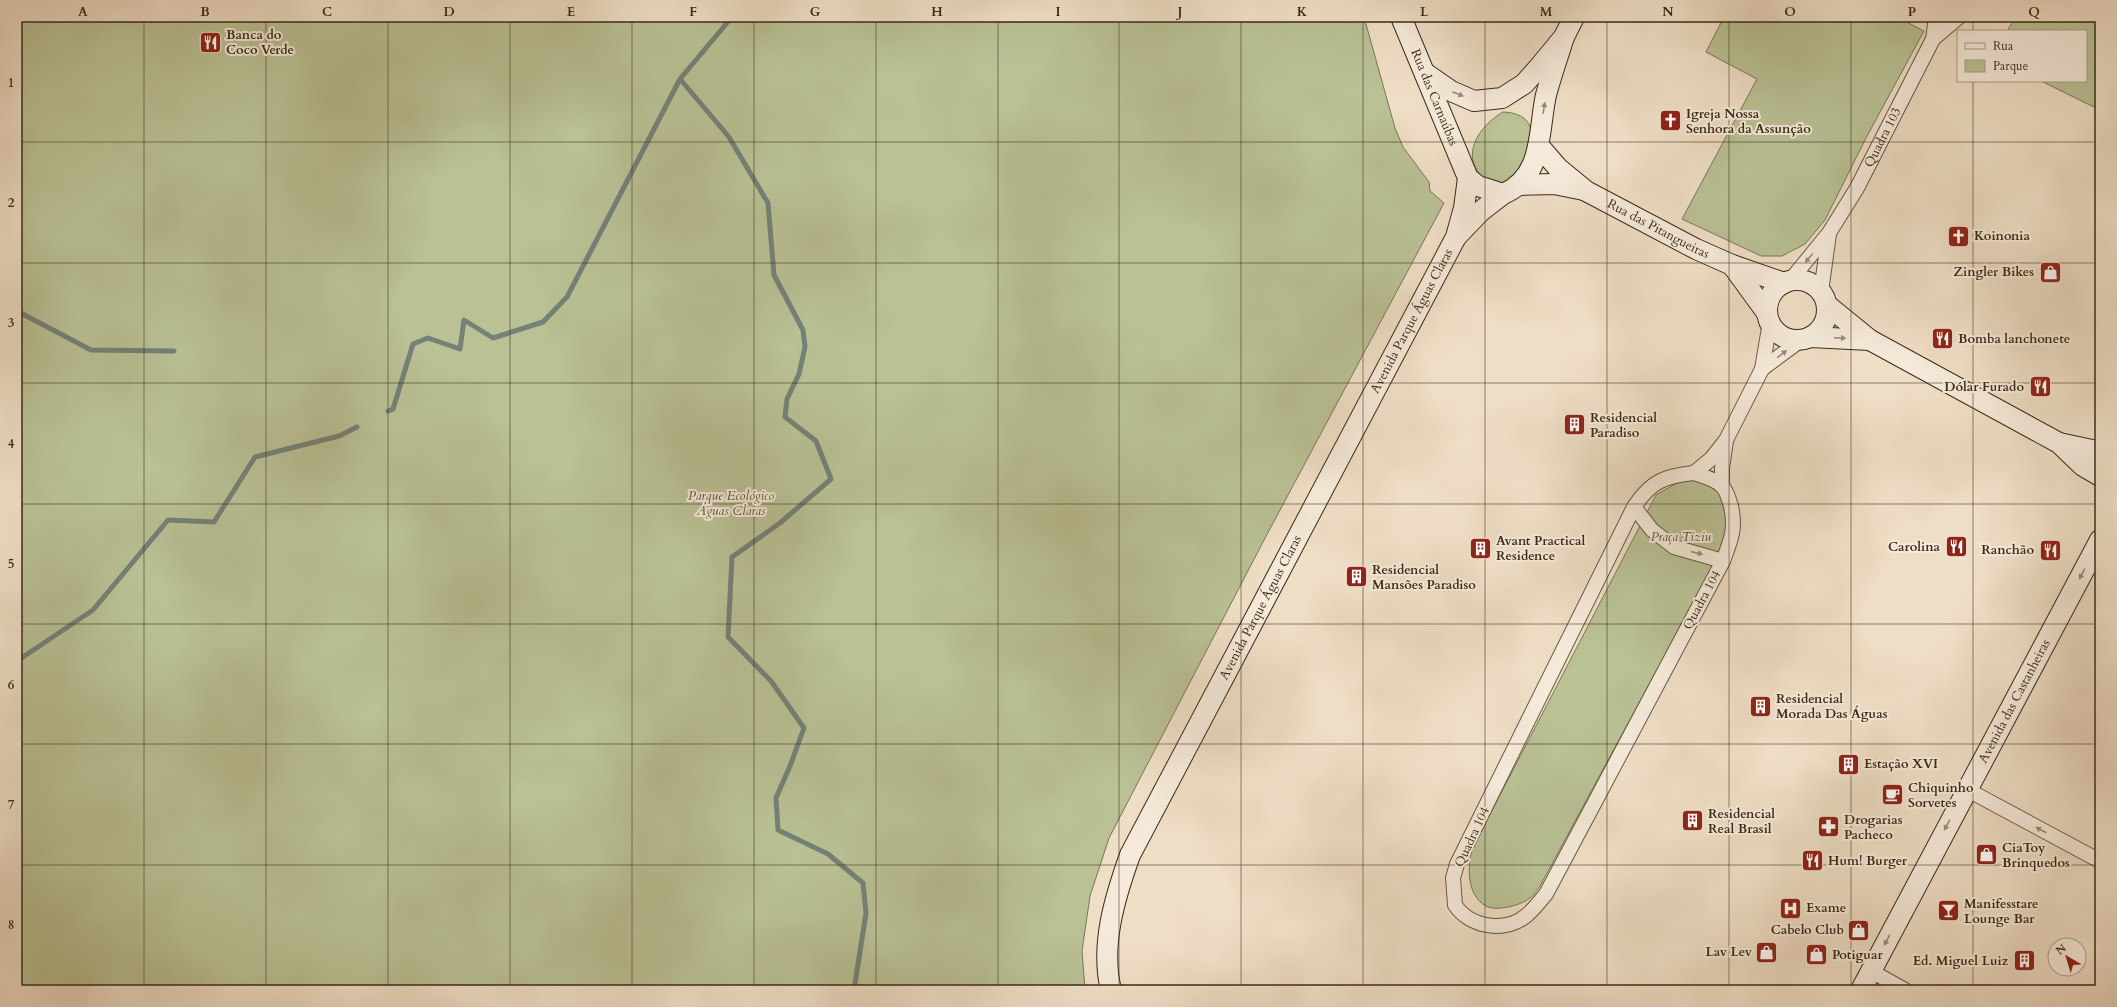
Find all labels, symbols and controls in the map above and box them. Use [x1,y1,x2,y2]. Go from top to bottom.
text: A [78,3,88,21]
text: B [200,3,210,21]
text: C [322,3,332,21]
text: D [443,3,455,21]
text: E [567,3,575,21]
text: F [689,3,697,21]
text: G [810,3,821,21]
text: H [931,3,943,21]
text: I [1055,3,1061,21]
text: J [1176,3,1183,21]
text: K [1297,3,1308,21]
text: L [1420,3,1429,21]
text: M [1540,3,1553,21]
text: N [1662,3,1674,21]
text: O [1784,3,1796,21]
text: P [1908,3,1916,21]
text: Q [2028,3,2040,21]
place label: Banca do Coco Verde [226,26,294,59]
restaurant icon: Banca do Coco Verde [198,29,224,55]
legend [1957,30,2087,82]
text: Rua [1993,38,2014,54]
street label: Rua das Carnaúbas [1406,46,1463,148]
text: Parque [1993,58,2028,74]
text: 1 [8,74,14,92]
one-way arrow [1452,91,1463,97]
one-way arrow [1541,102,1547,114]
street label: Quadra 103 [1860,104,1906,170]
place label: Igreja Nossa Senhora da Assunção [1686,105,1811,138]
church icon: Igreja Nossa Senhora da Assunção [1657,108,1683,134]
text: 2 [8,194,15,212]
street label: Rua das Pitangueiras [1604,195,1712,263]
church icon: Koinonia [1945,223,1971,249]
place label: Koinonia [1974,227,2030,245]
street label: Avenida Parque Águas Claras [1366,246,1457,397]
one-way arrow [1804,252,1813,263]
shop icon: Zingler Bikes [2037,259,2063,285]
place label: Zingler Bikes [1953,263,2034,281]
text: 3 [8,314,15,332]
restaurant icon: Bomba lanchonete [1929,326,1955,352]
place label: Bomba lanchonete [1958,330,2070,348]
one-way arrow [1834,334,1846,341]
one-way arrow [1776,350,1787,359]
restaurant icon: Dólar Furado [2027,374,2053,400]
place label: Dólar Furado [1944,378,2024,396]
place label: Residencial Paradiso [1590,409,1657,442]
building icon: Residencial Paradiso [1561,412,1587,438]
text: 4 [8,435,15,453]
park label: Parque Ecológico Águas Claras [688,487,774,520]
park label: Praça Tiziu [1651,528,1712,546]
street label: Avenida Parque Águas Claras [1215,532,1306,683]
place label: Avant Practical Residence [1496,532,1586,565]
restaurant icon: Carolina [1943,534,1969,560]
building icon: Avant Practical Residence [1467,535,1493,561]
restaurant icon: Ranchão [2037,537,2063,563]
place label: Carolina [1888,538,1941,556]
place label: Ranchão [1981,541,2034,559]
one-way arrow [1691,550,1703,556]
text: 5 [8,555,14,573]
place label: Residencial Mansões Paradiso [1372,561,1476,594]
building icon: Residencial Mansões Paradiso [1343,564,1369,590]
street label: Quadra 104 [1679,567,1725,633]
one-way arrow [2078,568,2085,580]
street label: Avenida das Castanheiras [1974,636,2055,766]
text: 6 [8,676,15,694]
place label: Residencial Morada Das Águas [1776,690,1888,723]
building icon: Residencial Morada Das Águas [1748,693,1774,719]
building icon: Estação XVI [1836,751,1862,777]
place label: Estação XVI [1864,755,1938,773]
place label: Chiquinho Sorvetes [1908,779,1974,812]
cafe icon: Chiquinho Sorvetes [1879,782,1905,808]
text: 7 [8,796,15,814]
street label: Quadra 104 [1450,804,1494,870]
place label: Residencial Real Brasil [1708,805,1775,838]
building icon: Residencial Real Brasil [1679,808,1705,834]
place label: Drogarias Pacheco [1844,811,1903,844]
pharmacy icon: Drogarias Pacheco [1815,814,1841,840]
one-way arrow [1944,819,1951,830]
one-way arrow [2035,826,2046,833]
place label: CiaToy Brinquedos [2002,839,2070,872]
shop icon: CiaToy Brinquedos [1973,842,1999,868]
restaurant icon: Hum! Burger [1800,848,1826,874]
place label: Hum! Burger [1828,852,1908,870]
hospital icon: Exame [1778,895,1804,921]
place label: Manifesstare Lounge Bar [1964,895,2038,928]
bar icon: Manifesstare Lounge Bar [1935,898,1961,924]
place label: Exame [1806,899,1846,917]
text: 8 [8,916,14,934]
shop icon: Cabelo Club [1846,917,1872,943]
place label: Cabelo Club [1771,921,1844,939]
one-way arrow [1884,934,1890,946]
north arrow [2047,937,2087,977]
shop icon: Lav Lev [1754,939,1780,965]
text: N [2053,940,2070,958]
shop icon: Potiguar [1803,942,1829,968]
place label: Lav Lev [1706,943,1753,961]
place label: Potiguar [1832,946,1883,964]
building icon: Ed. Miguel Luiz [2011,948,2037,974]
place label: Ed. Miguel Luiz [1913,952,2009,970]

